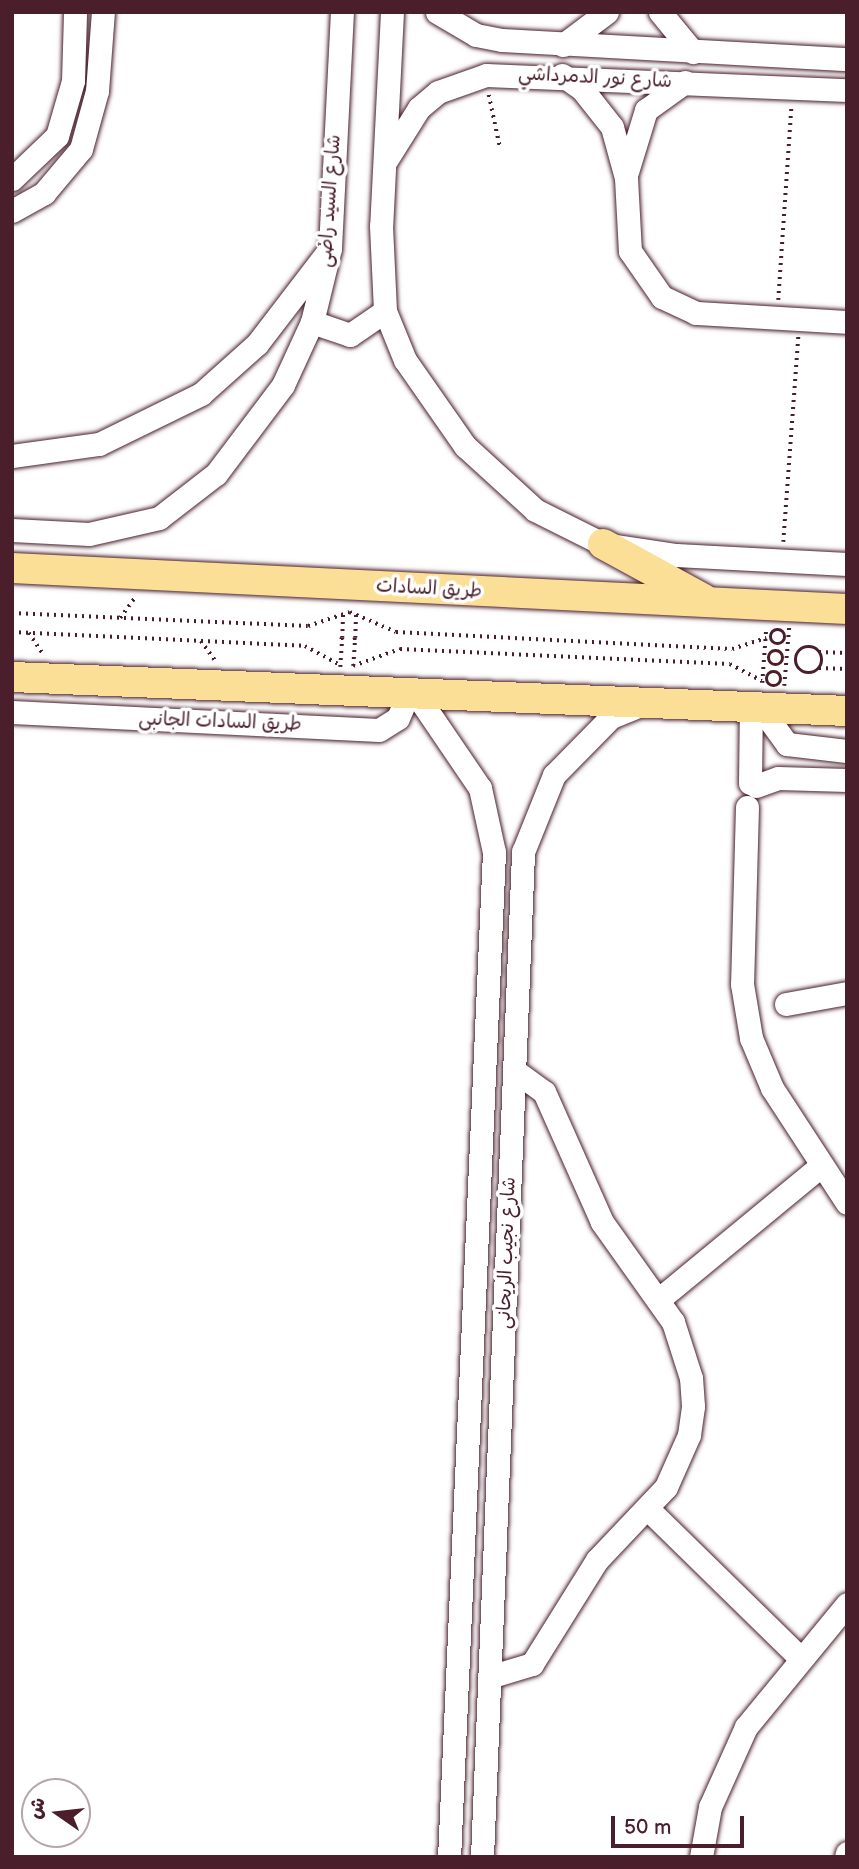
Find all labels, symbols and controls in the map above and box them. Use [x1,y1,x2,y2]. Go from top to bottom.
street label: شارع نور الدمرداشي [518,63,672,93]
street label: شارع السيد راضى [314,134,346,268]
street label: طريق السادات [375,575,483,603]
street label: طريق السادات الجانبى [138,708,302,736]
street label: شارع نجيب الريحانى [493,1176,521,1330]
north arrow [21,1778,91,1848]
text: ش [23,1795,51,1821]
scale bar [614,1802,747,1846]
text: 50 m [624,1815,671,1840]

